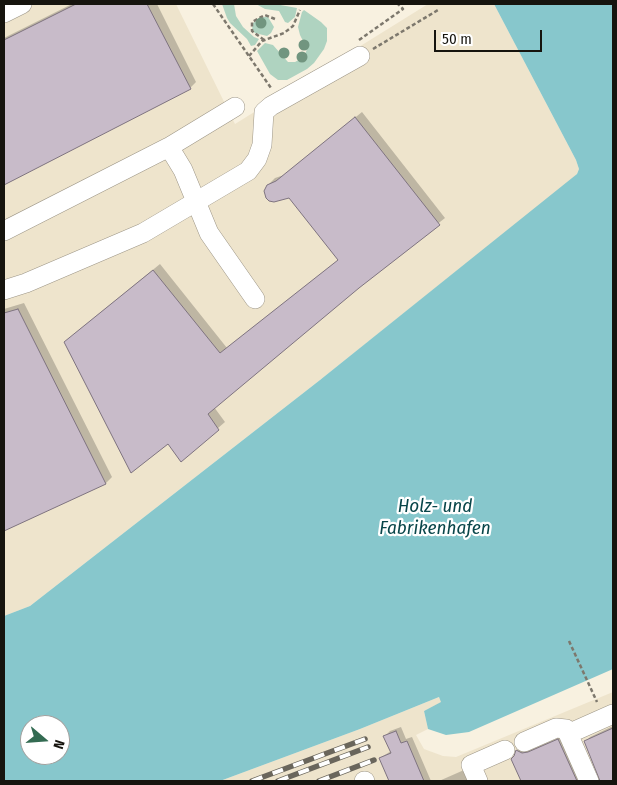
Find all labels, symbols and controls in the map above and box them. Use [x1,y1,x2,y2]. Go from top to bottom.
scale bar [437,20,544,52]
text: 50 m [442,30,472,48]
water label: Holz- und Fabrikenhafen [379,496,491,540]
north arrow [20,715,70,765]
text: N [49,738,68,751]

